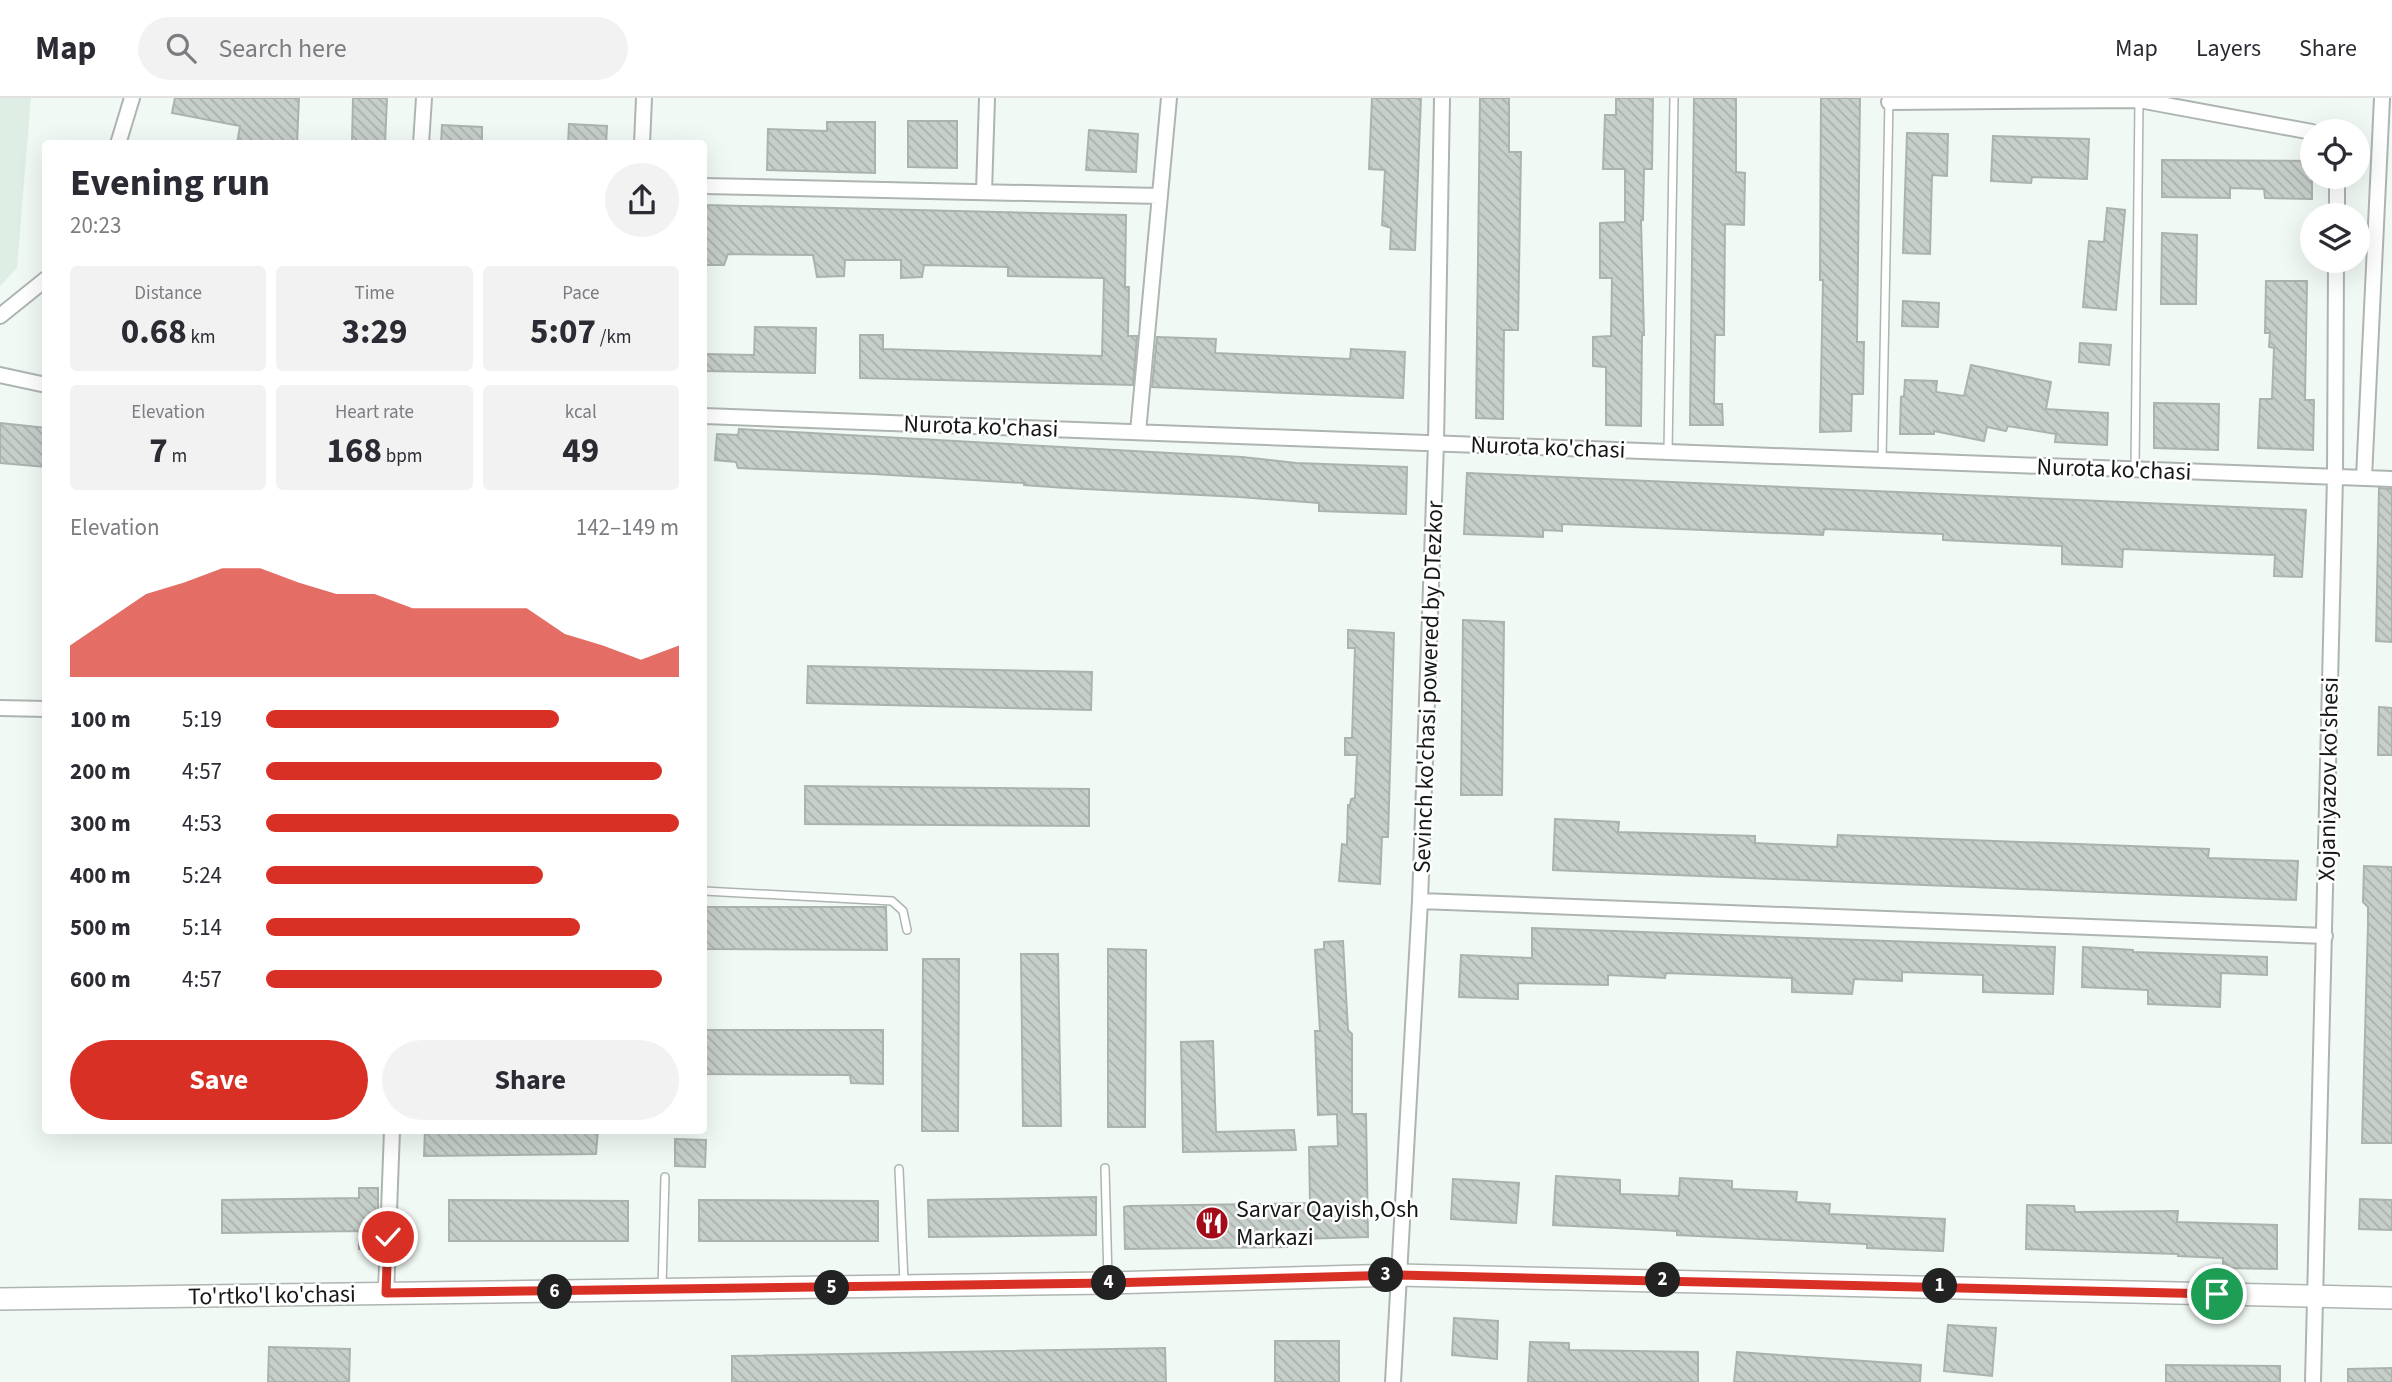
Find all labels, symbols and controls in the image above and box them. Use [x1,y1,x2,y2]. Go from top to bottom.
search box [138,17,628,80]
text: Map [35,25,96,72]
icon: search [162,29,200,67]
text: Search here [218,30,347,67]
text: Map [2115,31,2158,66]
text: Layers [2196,31,2261,66]
text: Share [2299,31,2357,66]
map controls [2300,119,2370,273]
button: locate [2300,119,2370,189]
text: Evening run [70,156,270,210]
button: share [605,163,679,237]
button: layers [2300,203,2370,273]
text: 20:23 [70,209,121,242]
text: Distance [134,280,202,307]
text: Time [354,280,395,307]
text: Pace [562,280,599,307]
text: 0.68 [121,307,187,357]
text: 3:29 [342,307,407,357]
text: 5:07 [530,307,596,357]
text: km [187,324,216,351]
text: /km [596,324,632,351]
text: Elevation [131,399,205,426]
text: Heart rate [335,399,414,426]
text: kcal [565,399,597,426]
street label: Nurota ko'chasi [903,406,1059,447]
text: 7 [149,426,168,476]
text: 168 [326,426,382,476]
text: 49 [562,426,599,476]
street label: Nurota ko'chasi [1470,427,1626,468]
text: m [168,443,187,470]
text: bpm [382,443,423,470]
street label: Nurota ko'chasi [2036,449,2192,490]
street label: Sevinch ko'chasi powered by DTezkor [1405,499,1453,874]
text: Elevation [70,511,160,544]
text: 142–149 m [576,511,679,544]
street label: Xojaniyazov ko'shesi [2309,677,2348,881]
text: 100 m [70,703,131,736]
text: 5:19 [182,703,222,736]
text: 200 m [70,755,131,788]
text: 4:57 [182,755,222,788]
text: 300 m [70,807,131,840]
text: 4:53 [182,807,222,840]
text: 400 m [70,859,131,892]
text: 5:24 [182,859,222,892]
text: 500 m [70,911,131,944]
text: 5:14 [182,911,222,944]
text: 600 m [70,963,131,996]
text: 4:57 [182,963,222,996]
button: Save [70,1040,368,1120]
button: Share [382,1040,679,1120]
place label: Sarvar Qayish,Osh Markazi [1236,1192,1419,1255]
restaurant icon: Sarvar Qayish,Osh Markazi [1193,1204,1231,1242]
pin [358,1207,418,1267]
icon: check [369,1218,407,1256]
pin: 3 [1368,1258,1404,1292]
text: 3 [1380,1261,1391,1288]
pin: 2 [1646,1262,1680,1298]
pin [2187,1264,2247,1324]
pin: 4 [1092,1266,1126,1300]
text: 2 [1657,1266,1668,1293]
pin: 1 [1923,1268,1958,1304]
text: 4 [1103,1269,1114,1296]
pin: 5 [814,1270,850,1306]
text: 1 [1934,1272,1945,1299]
pin: 6 [538,1274,572,1310]
text: 5 [826,1274,837,1301]
icon: arrive [2198,1275,2236,1313]
street label: To'rtko'l ko'chasi [188,1277,356,1314]
text: 6 [549,1278,560,1305]

